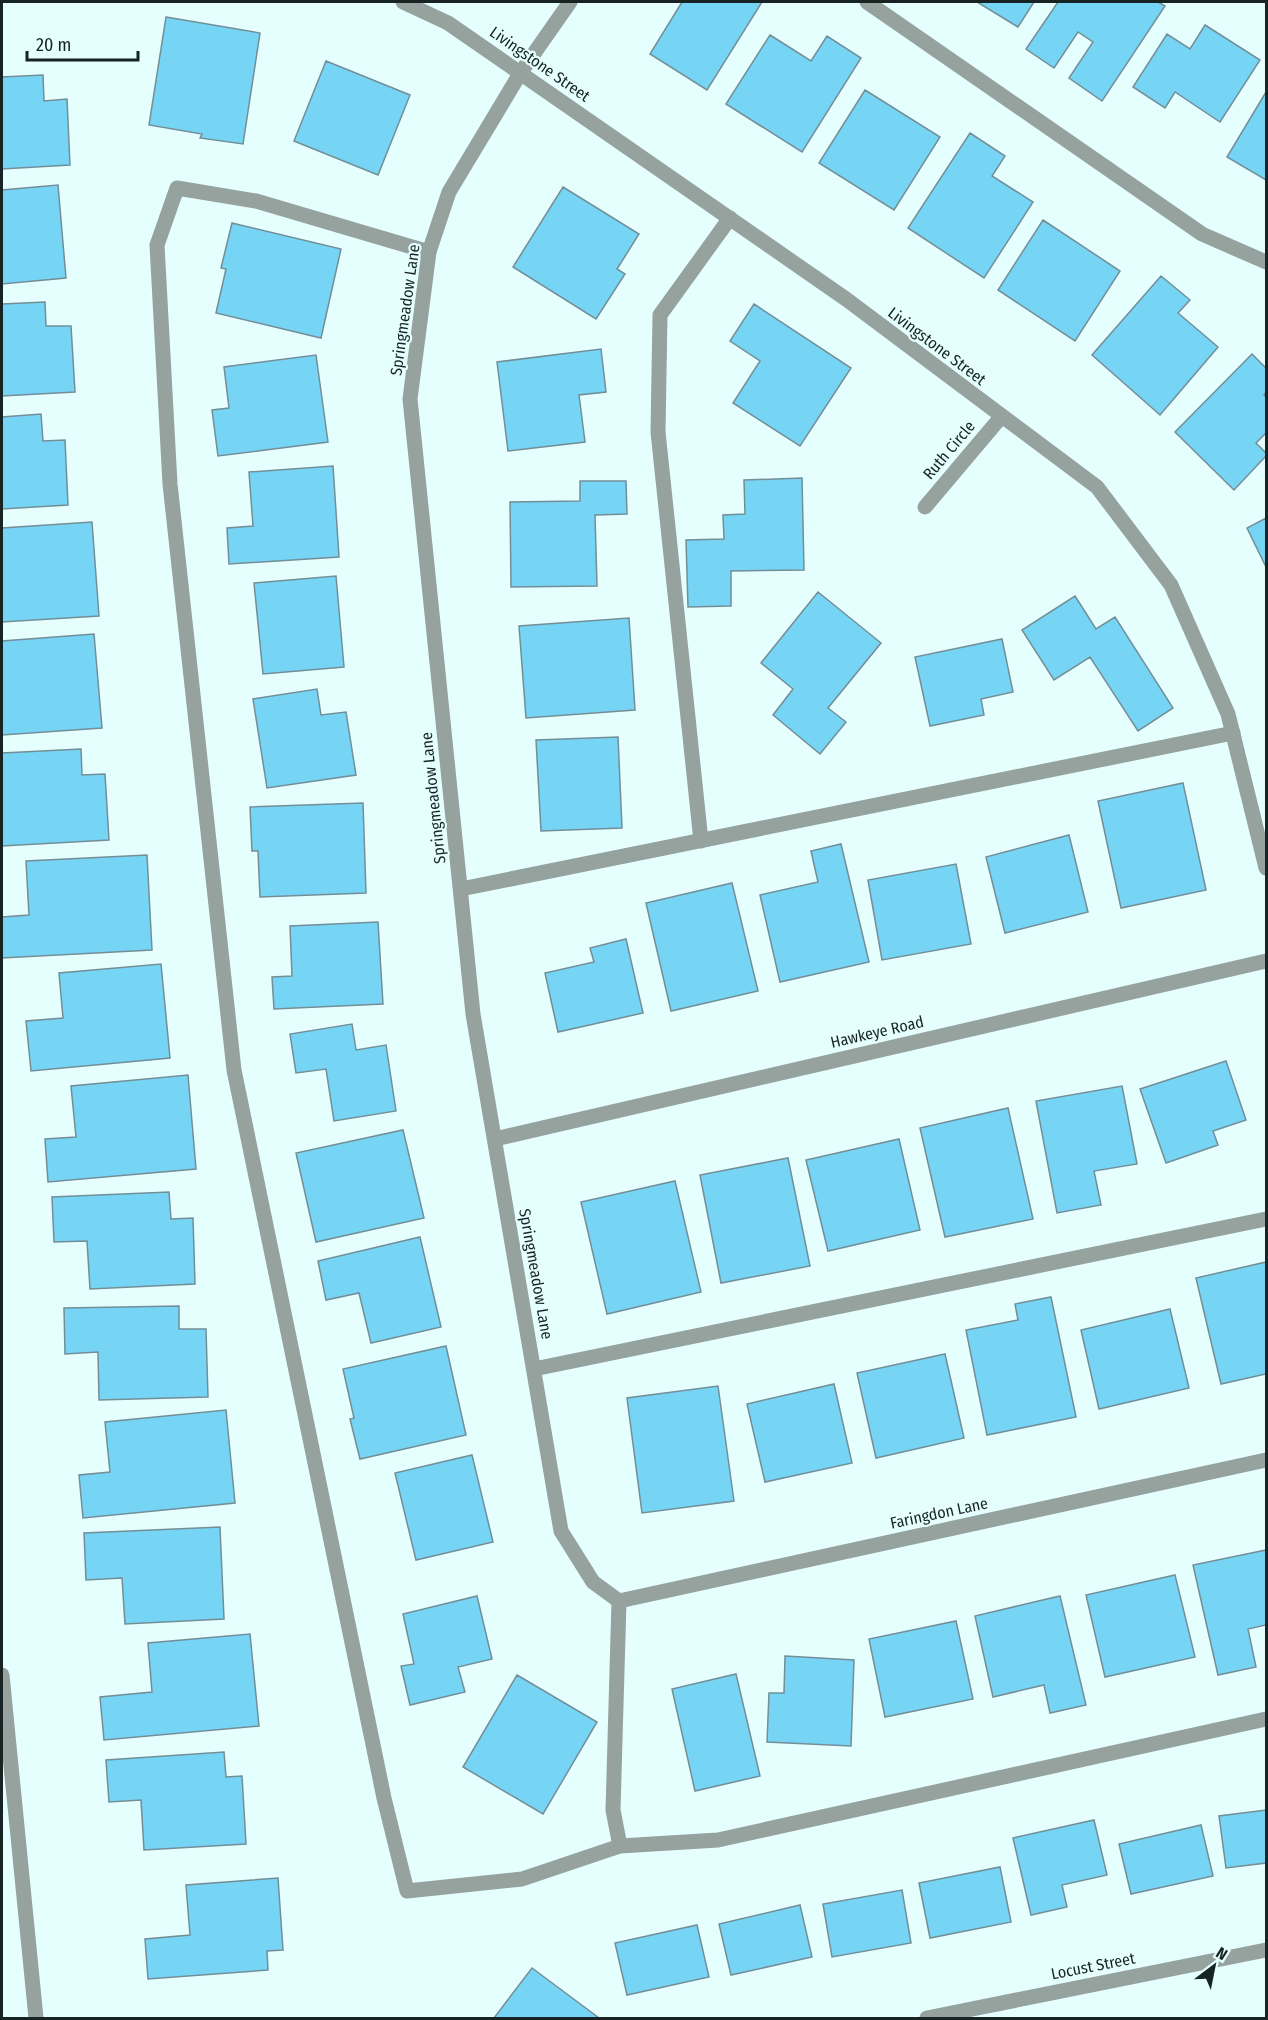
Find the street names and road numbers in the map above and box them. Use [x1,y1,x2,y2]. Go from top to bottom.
street label: Livingstone Street [486,22,594,106]
street label: Springmeadow Lane [386,243,424,377]
street label: Livingstone Street [884,303,990,389]
street label: Ruth Circle [919,417,979,483]
street label: Springmeadow Lane [417,731,449,865]
street label: Hawkeye Road [829,1012,925,1052]
street label: Springmeadow Lane [515,1207,557,1341]
street label: Faringdon Lane [888,1493,990,1533]
street label: Locust Street [1049,1948,1137,1983]

